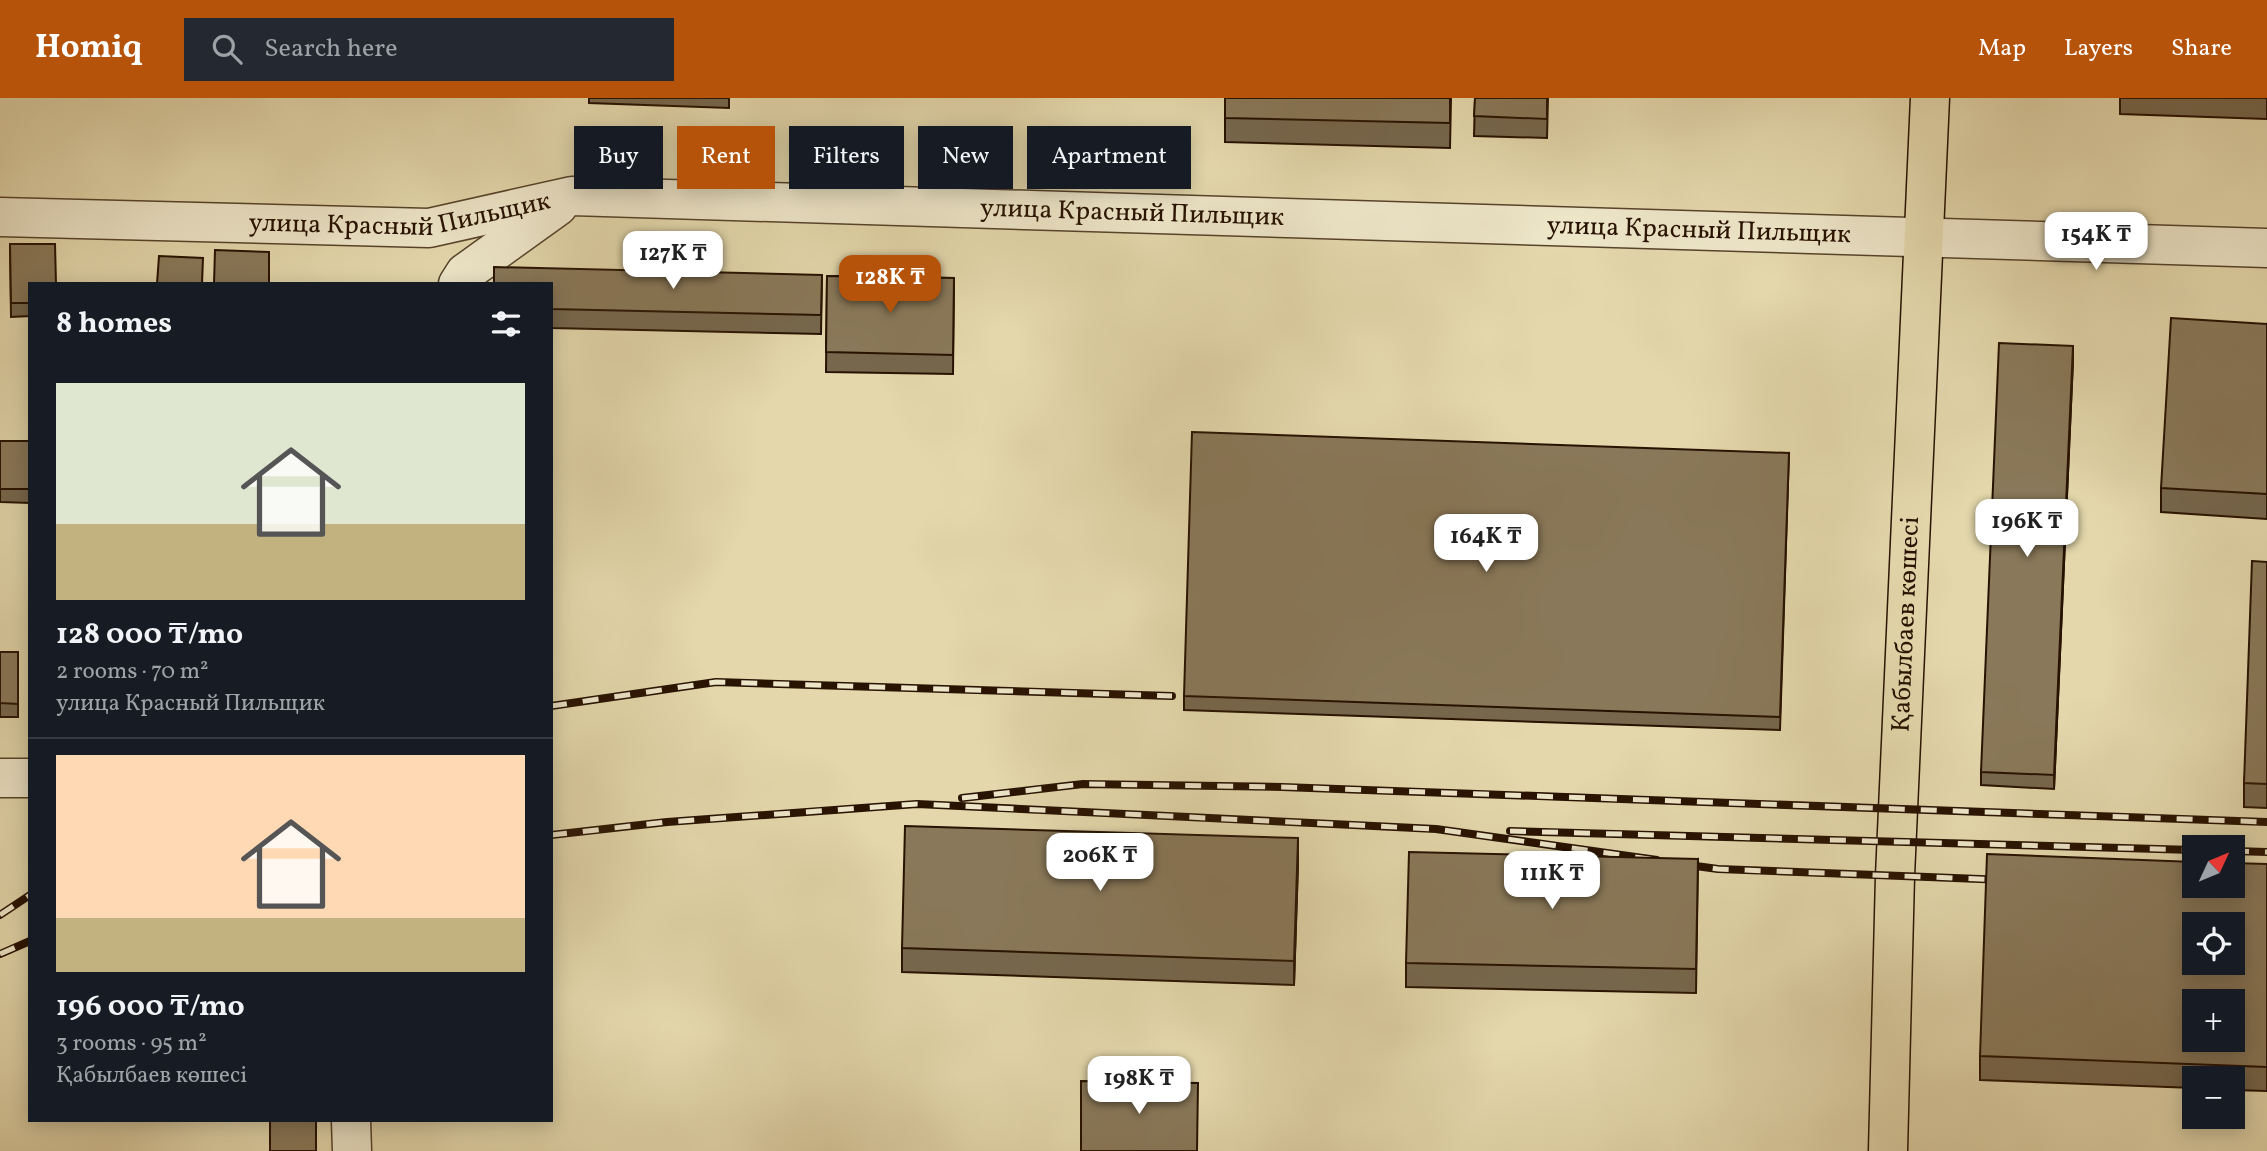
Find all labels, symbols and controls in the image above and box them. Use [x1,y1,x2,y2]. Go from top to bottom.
search box [184,18,674,81]
text: Homiq [35,26,142,72]
icon: search [208,30,246,68]
text: Search here [264,31,397,67]
text: Map [1978,32,2026,66]
text: Layers [2064,32,2133,66]
text: Share [2171,32,2232,66]
chip: Buy [574,126,663,189]
chip: Rent [677,126,775,189]
chip: Filters [789,126,904,189]
chip: New [918,126,1013,189]
chip: Apartment [1027,126,1191,189]
street label: улица Красный Пильщик [248,183,554,246]
street label: улица Красный Пильщик [979,191,1285,236]
street label: улица Красный Пильщик [1546,208,1852,253]
pin: 154K ₸ [2039,212,2153,272]
text: 154K ₸ [2061,219,2131,251]
pin: 127K ₸ [616,232,730,291]
text: 127K ₸ [639,238,707,270]
pin: 128K ₸ [833,256,947,315]
text: 128K ₸ [855,262,925,294]
text: 8 homes [56,303,172,345]
icon: filters [487,305,525,343]
icon: home [228,429,354,555]
pin: 196K ₸ [1970,500,2084,559]
text: 196K ₸ [1991,506,2063,538]
pin: 164K ₸ [1429,514,1543,574]
street label: Қабылбаев көшесі [1883,516,1929,733]
text: 164K ₸ [1450,521,1522,553]
text: 128 000 ₸/mo [56,614,243,656]
text: 2 rooms · 70 m² [56,656,209,688]
text: улица Красный Пильщик [56,688,325,720]
icon: home [228,801,354,927]
pin: 206K ₸ [1043,834,1157,893]
north arrow [2182,835,2245,898]
map controls [2182,835,2245,1129]
text: 206K ₸ [1062,840,1138,872]
pin: 111K ₸ [1495,852,1609,911]
text: 111K ₸ [1520,858,1584,890]
button: locate [2182,912,2245,975]
text: 196 000 ₸/mo [56,986,245,1028]
button: + [2182,989,2245,1052]
text: 3 rooms · 95 m² [56,1028,207,1060]
pin: 198K ₸ [1082,1056,1196,1116]
text: Қабылбаев көшесі [56,1060,247,1092]
text: 198K ₸ [1104,1063,1174,1095]
button: − [2182,1066,2245,1129]

